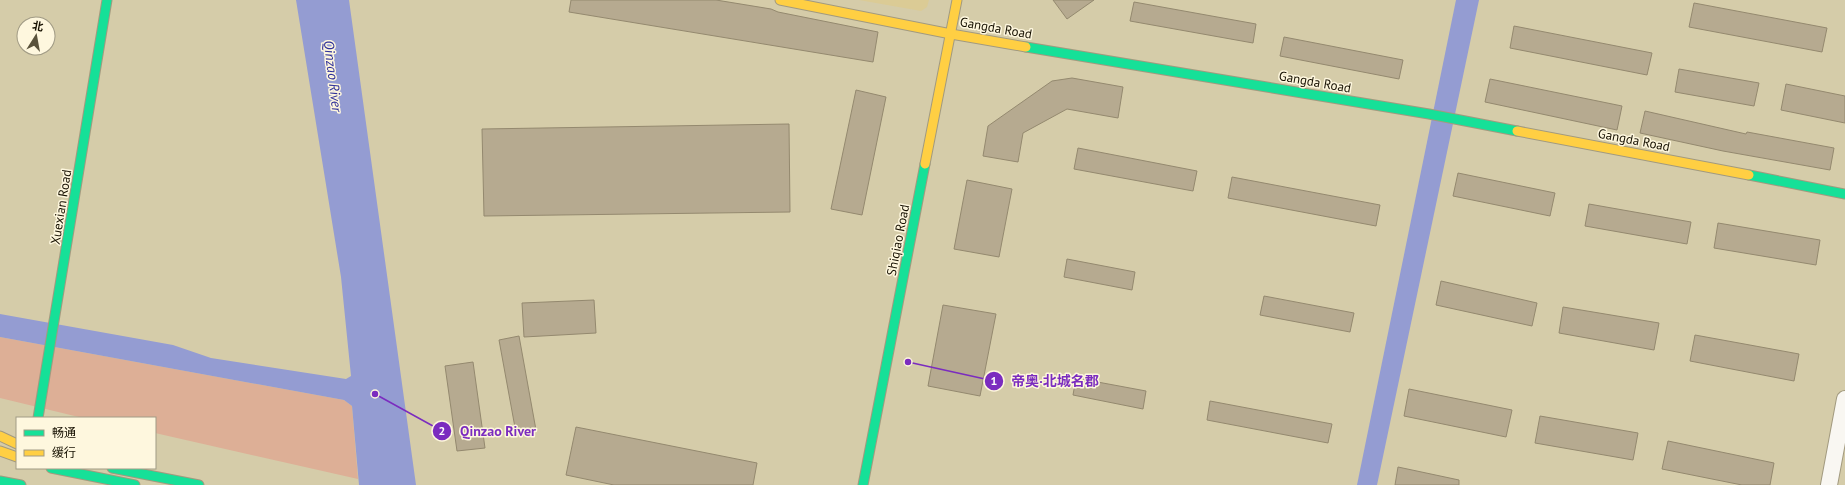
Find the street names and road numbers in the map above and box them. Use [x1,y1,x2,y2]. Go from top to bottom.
street label: Gangda Road [959,13,1033,43]
street label: Gangda Road [1278,67,1352,97]
street label: Gangda Road [1597,125,1671,155]
street label: Xuexian Road [47,168,75,246]
street label: Shiqiao Road [883,203,913,277]

